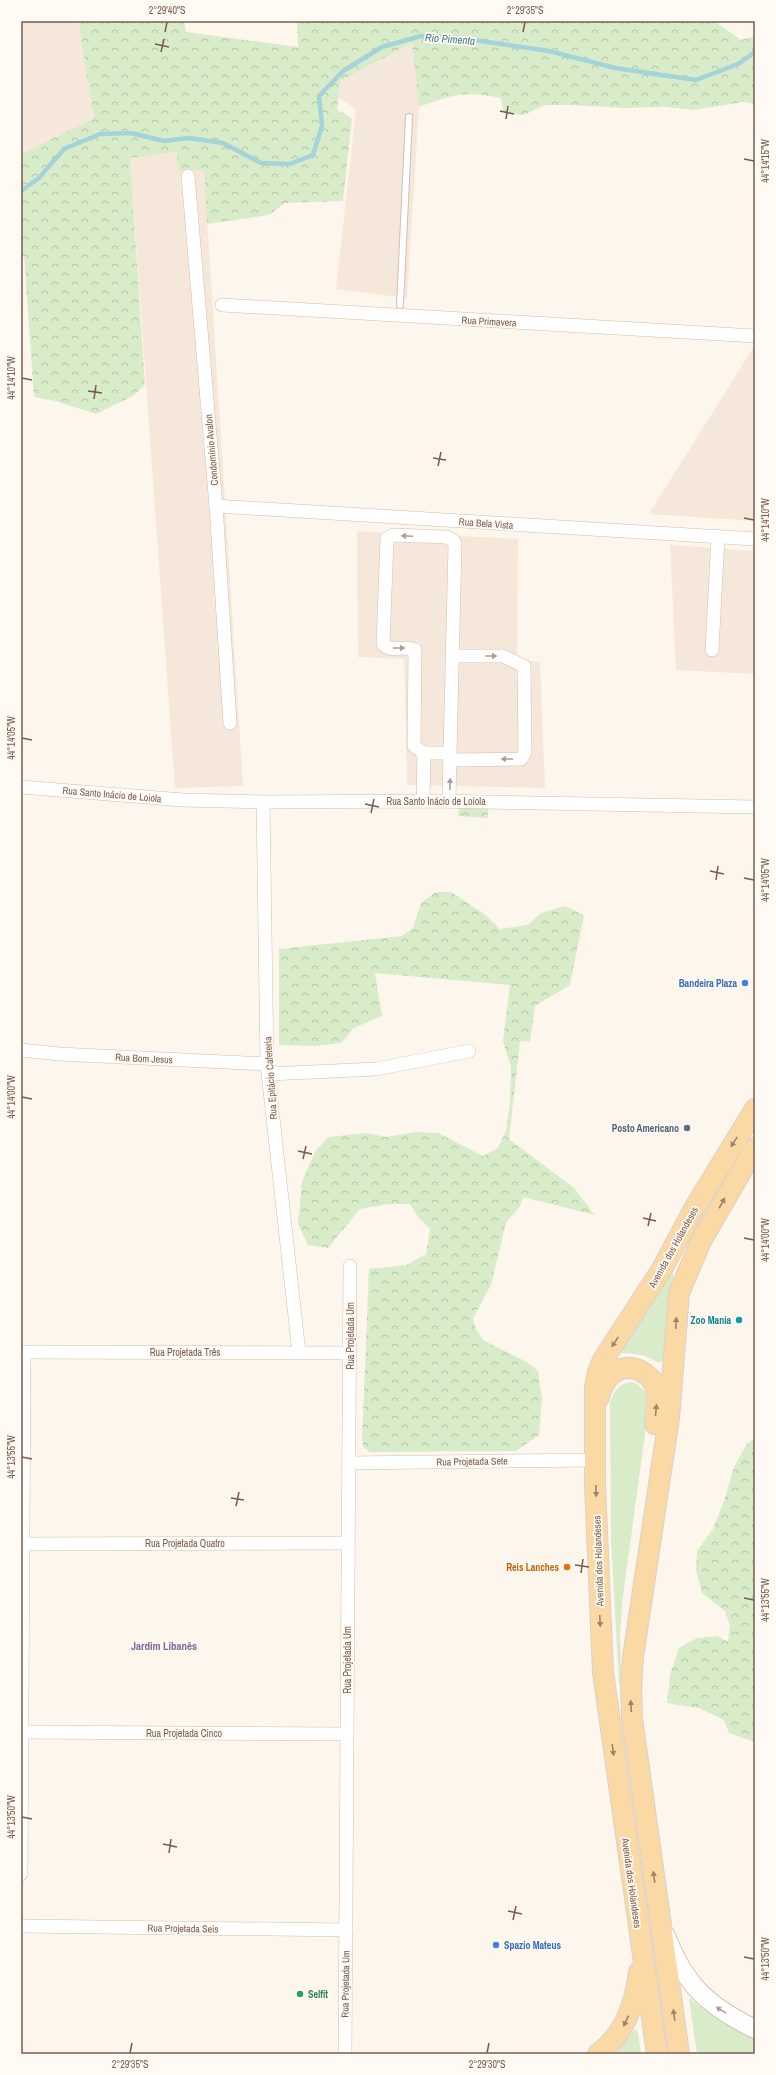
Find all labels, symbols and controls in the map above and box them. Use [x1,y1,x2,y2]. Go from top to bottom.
text: 2°29'40"S [149,4,186,17]
text: 2°29'35"S [507,4,544,17]
water label: Rio Pimenta [425,30,475,48]
text: 44°14'15"W [759,139,772,183]
street label: Rua Primavera [461,314,517,329]
text: 44°14'10"W [5,356,18,400]
street label: Condomínio Avalon [202,414,221,486]
text: 44°14'10"W [759,498,772,542]
street label: Rua Bela Vista [458,515,514,532]
one-way arrow [401,532,413,539]
one-way arrow [393,645,406,651]
one-way arrow [485,653,498,659]
text: 44°14'05"W [5,716,18,760]
one-way arrow [500,756,513,762]
one-way arrow [447,777,453,790]
street label: Rua Santo Inácio de Loiola [62,784,162,805]
street label: Rua Santo Inácio de Loiola [386,795,486,808]
text: 44°14'05"W [759,858,772,902]
place label: Bandeira Plaza [679,977,737,990]
marker: Bandeira Plaza [740,978,750,988]
street label: Rua Epitácio Cafeteria [261,1035,280,1120]
street label: Rua Bom Jesus [115,1050,173,1067]
text: 44°14'00"W [5,1075,18,1119]
place label: Posto Americano [612,1122,679,1135]
marker: Posto Americano [682,1123,692,1133]
one-way arrow [730,1137,738,1147]
one-way arrow [718,1198,725,1209]
street label: Avenida dos Holandeses [645,1204,701,1291]
text: 44°14'00"W [759,1218,772,1262]
street label: Rua Projetada Um [344,1302,357,1370]
place label: Zoo Mania [690,1314,731,1327]
marker: Zoo Mania [734,1315,744,1325]
one-way arrow [672,1317,679,1329]
one-way arrow [611,1337,619,1348]
street label: Rua Projetada Três [150,1346,220,1359]
one-way arrow [653,1403,660,1416]
text: 44°13'55"W [5,1435,18,1479]
street label: Rua Projetada Sete [436,1454,508,1469]
one-way arrow [592,1485,599,1497]
street label: Avenida dos Holandeses [590,1515,607,1608]
street label: Rua Projetada Quatro [145,1537,225,1550]
place label: Reis Lanches [506,1561,559,1574]
marker: Reis Lanches [562,1562,572,1572]
text: 44°13'55"W [759,1578,772,1622]
one-way arrow [596,1615,603,1627]
street label: Rua Projetada Um [341,1626,354,1694]
district label: Jardim Libanês [131,1639,197,1653]
one-way arrow [628,1699,634,1712]
street label: Rua Projetada Cinco [146,1727,222,1740]
one-way arrow [610,1744,616,1756]
text: 44°13'50"W [5,1795,18,1839]
street label: Avenida dos Holandeses [619,1836,644,1929]
one-way arrow [651,1870,657,1883]
street label: Rua Projetada Seis [147,1921,219,1936]
text: 44°13'50"W [759,1937,772,1981]
place label: Spazio Mateus [504,1939,561,1952]
marker: Spazio Mateus [491,1940,501,1950]
street label: Rua Projetada Um [338,1950,353,2018]
place label: Selfit [308,1988,328,2001]
marker: Selfit [295,1989,305,1999]
one-way arrow [715,2007,726,2014]
one-way arrow [671,2009,677,2021]
one-way arrow [623,2015,629,2026]
text: 2°29'35"S [112,2058,149,2071]
text: 2°29'30"S [469,2058,506,2071]

